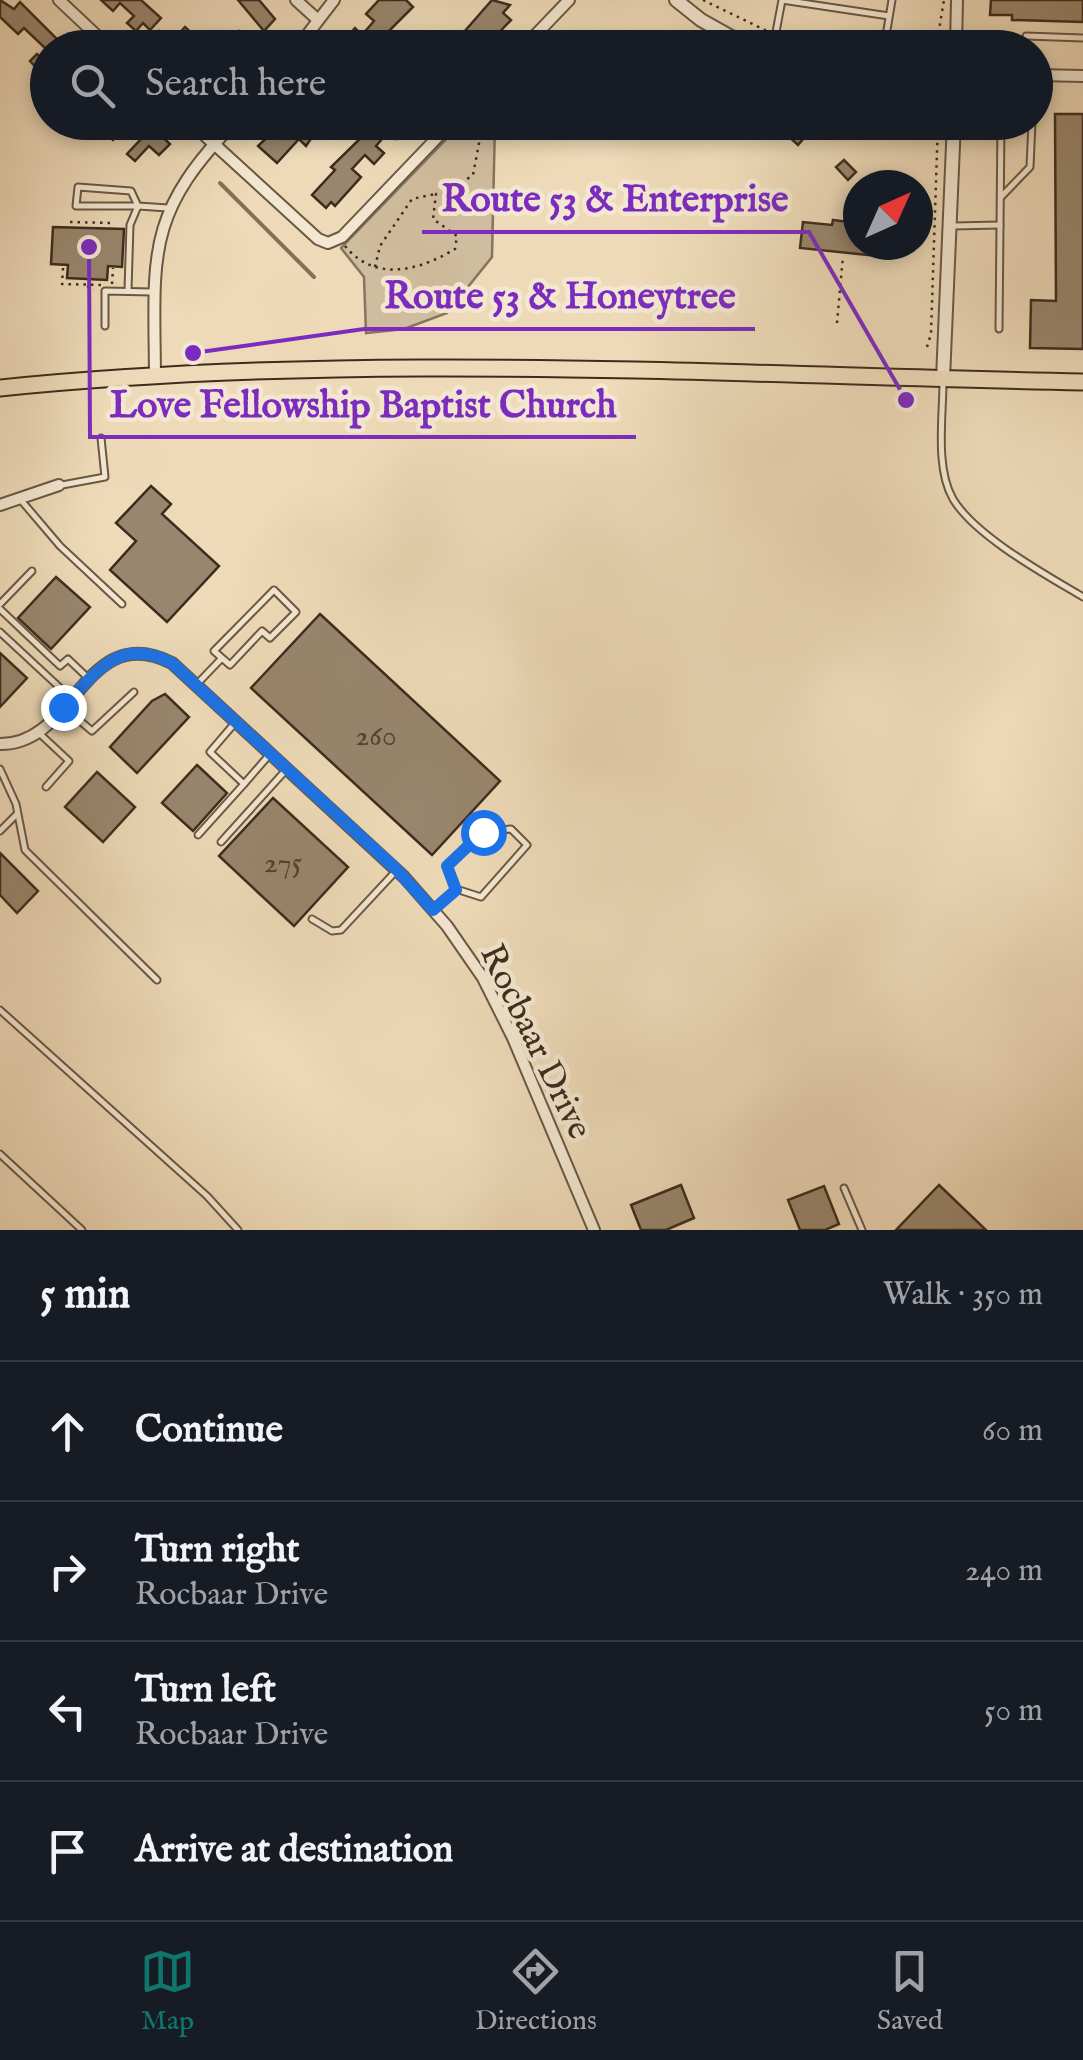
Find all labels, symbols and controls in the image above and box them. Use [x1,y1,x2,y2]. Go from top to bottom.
search box [30,30,1053,140]
icon: search [65,58,120,113]
text: Search here [145,61,326,109]
callout: Route 53 & Enterprise [422,164,809,232]
north arrow [843,170,933,260]
text: Route 53 & Enterprise [442,177,789,225]
callout: Route 53 & Honeytree [364,261,755,329]
text: Route 53 & Honeytree [384,274,736,322]
callout: Love Fellowship Baptist Church [90,369,636,437]
text: Love Fellowship Baptist Church [110,383,617,431]
route end [41,685,87,731]
house number: 260 [355,718,397,756]
route start [461,810,507,856]
house number: 275 [264,845,302,883]
street label: Rocbaar Drive [468,937,601,1147]
text: 5 min [40,1269,130,1322]
text: Walk · 350 m [883,1275,1043,1316]
icon: ahead [40,1404,95,1459]
text: Continue [135,1407,283,1455]
text: 60 m [982,1411,1043,1452]
text: Turn right [135,1527,299,1575]
icon: right [40,1544,95,1599]
text: 240 m [965,1551,1043,1592]
text: Rocbaar Drive [135,1575,328,1616]
text: Turn left [135,1667,276,1715]
icon: left [40,1684,95,1739]
text: 50 m [984,1691,1043,1732]
text: Rocbaar Drive [135,1715,328,1756]
icon: arrive [40,1824,95,1879]
text: Arrive at destination [135,1827,453,1875]
tab: Map [140,1944,195,2039]
tab: Directions [475,1944,597,2039]
tab: Saved [877,1944,943,2039]

